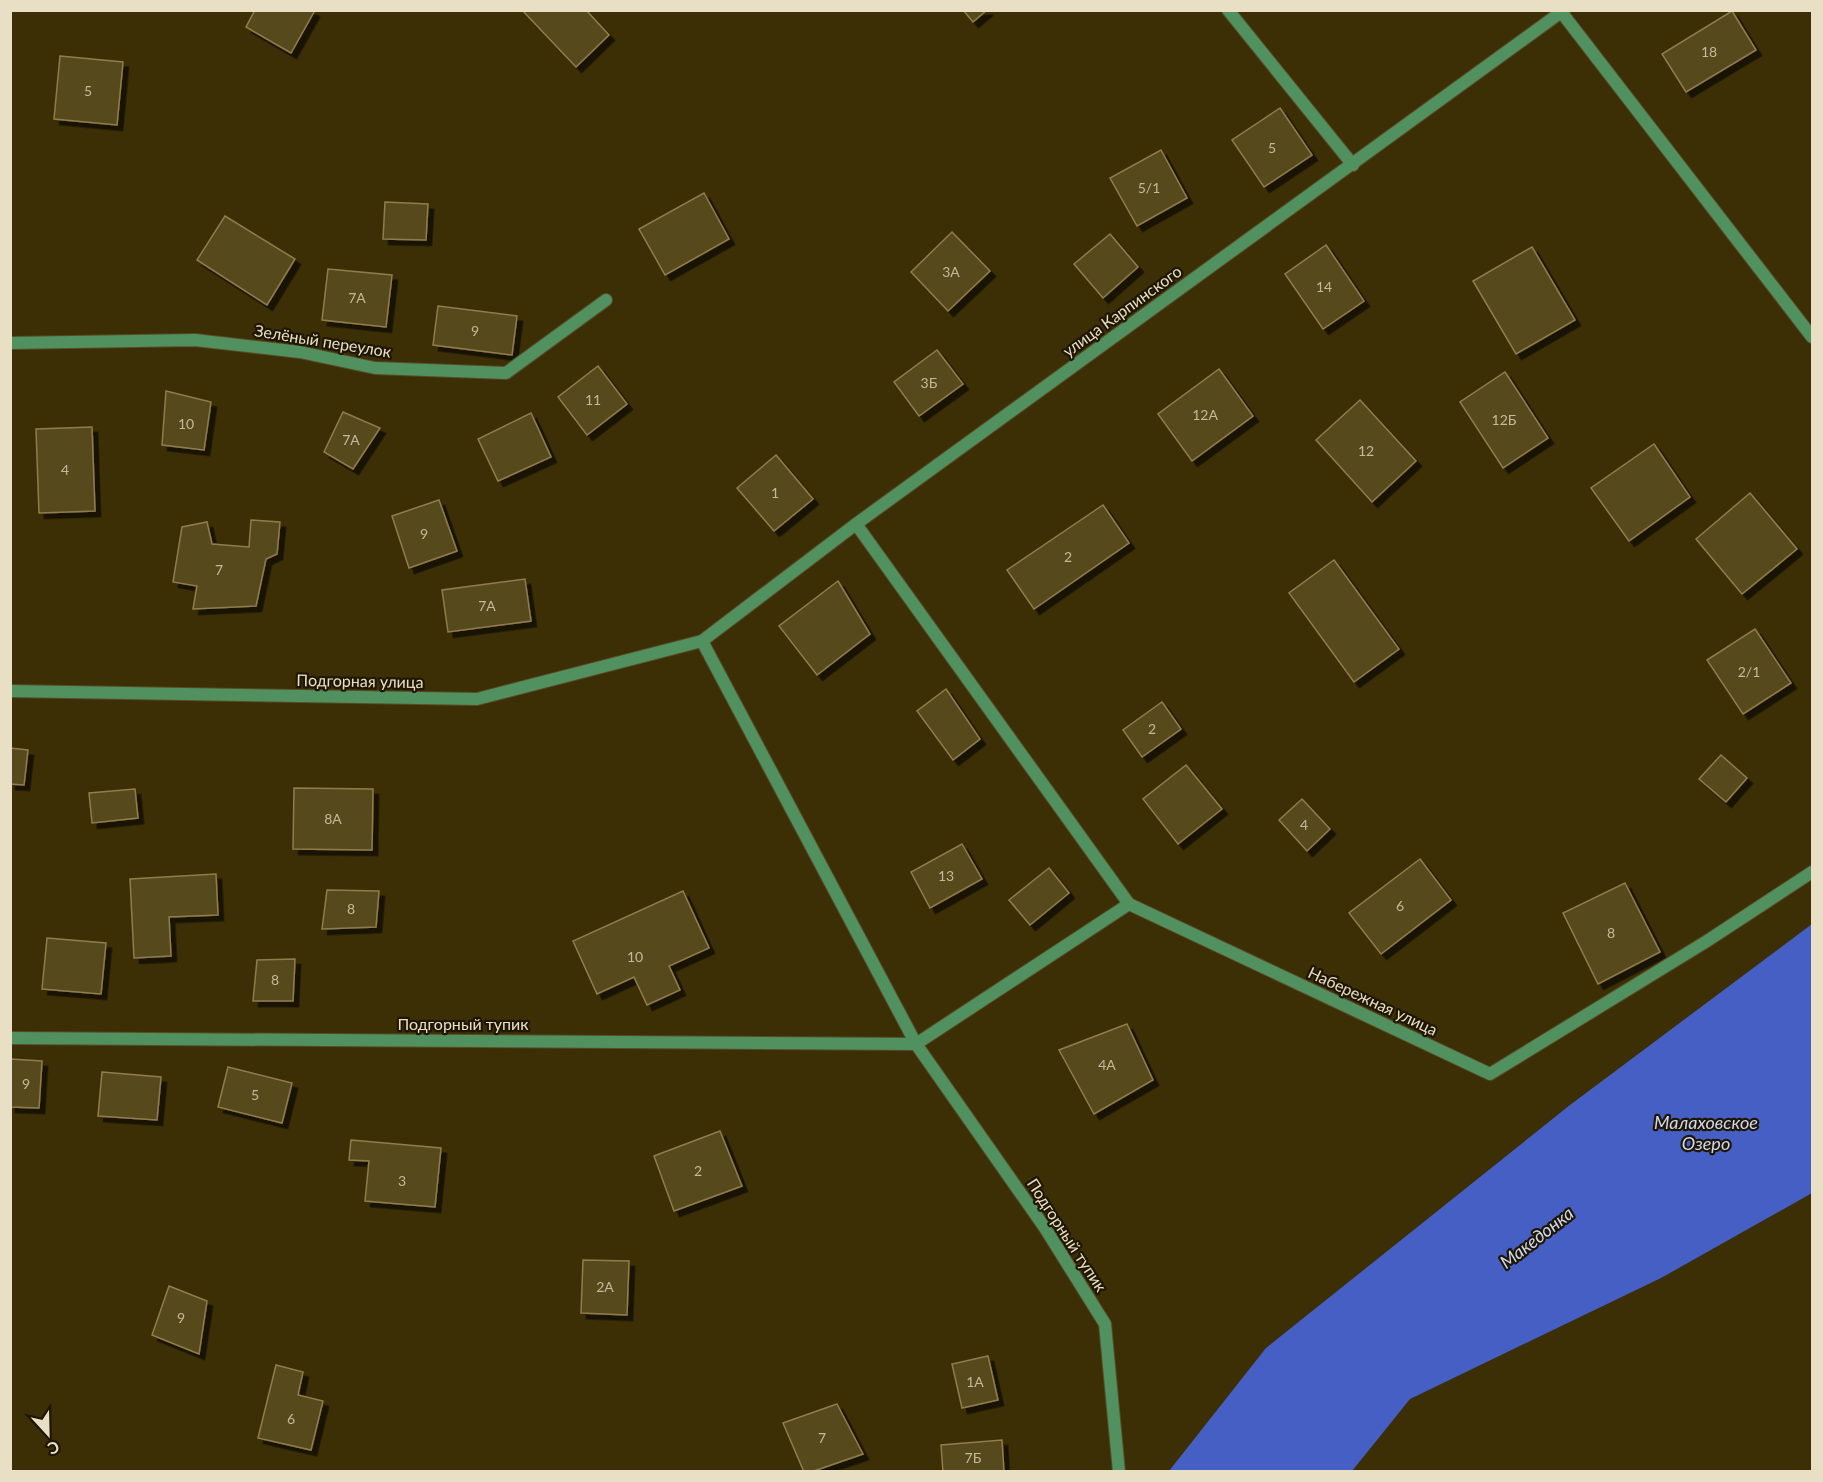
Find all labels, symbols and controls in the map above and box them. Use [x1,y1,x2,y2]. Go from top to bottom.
house number: 18 [1701,43,1717,60]
house number: 5 [84,82,92,99]
house number: 5 [1268,139,1276,156]
house number: 5/1 [1138,179,1160,196]
street label: улица Карпинского [1058,261,1185,360]
house number: 3А [942,263,960,280]
house number: 14 [1316,278,1332,295]
house number: 7А [348,289,366,306]
street label: Зелёный переулок [253,320,393,361]
house number: 9 [471,322,479,339]
house number: 3Б [921,374,938,391]
house number: 11 [585,391,601,408]
house number: 12А [1192,406,1218,423]
house number: 12Б [1492,411,1517,428]
house number: 10 [178,415,194,432]
house number: 7А [342,431,360,448]
house number: 12 [1358,442,1374,459]
house number: 4 [61,461,69,478]
house number: 1 [771,484,779,501]
house number: 9 [420,525,428,542]
house number: 2 [1064,548,1072,565]
house number: 7 [215,561,223,578]
house number: 7А [478,597,496,614]
house number: 2/1 [1738,663,1760,680]
street label: Подгорная улица [296,670,424,691]
house number: 2 [1148,720,1156,737]
house number: 8А [324,810,342,827]
house number: 4 [1300,816,1308,833]
house number: 13 [938,867,954,884]
house number: 6 [1396,897,1404,914]
house number: 8 [347,900,355,917]
house number: 8 [1607,924,1615,941]
house number: 10 [627,948,643,965]
street label: Набережная улица [1306,962,1441,1039]
house number: 8 [271,971,279,988]
street label: Подгорный тупик [397,1014,529,1033]
house number: 4А [1098,1056,1116,1073]
house number: 9 [22,1075,30,1092]
house number: 5 [251,1086,259,1103]
water label: Малаховское Озеро [1654,1111,1758,1154]
house number: 2 [694,1162,702,1179]
house number: 3 [398,1172,406,1189]
street label: Подгорный тупик [1024,1175,1111,1295]
water label: Македонка [1495,1202,1578,1273]
house number: 2А [596,1278,614,1295]
house number: 9 [177,1309,185,1326]
house number: 1А [966,1373,984,1390]
north arrow [18,1404,78,1464]
house number: 6 [287,1410,295,1427]
house number: 7 [818,1429,826,1446]
text: С [45,1438,62,1459]
house number: 7Б [965,1449,982,1466]

